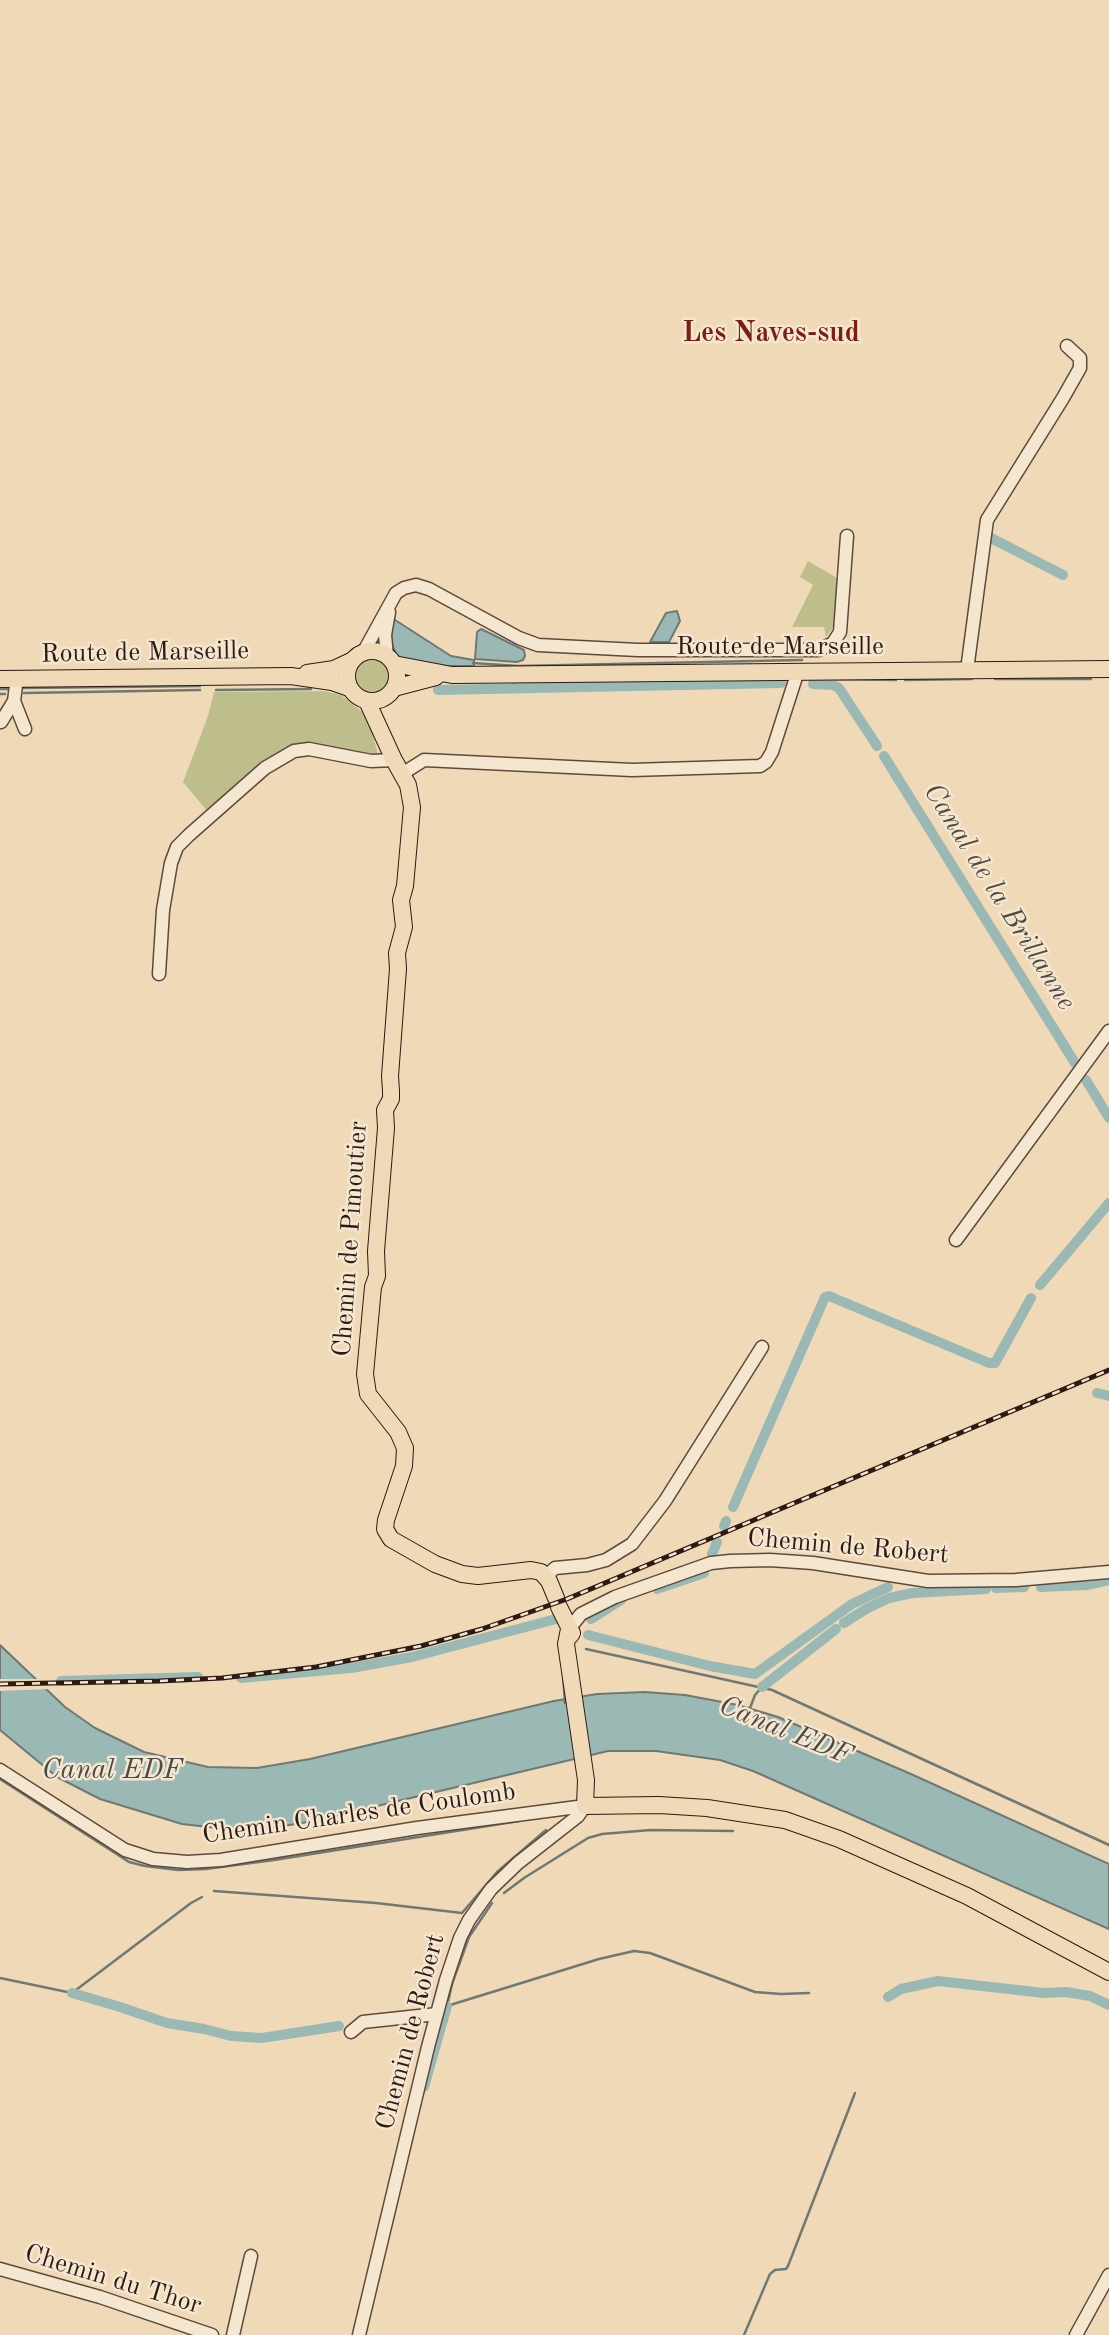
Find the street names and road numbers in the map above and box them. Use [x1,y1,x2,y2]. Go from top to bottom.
street label: Route de Marseille [676,631,884,663]
street label: Route de Marseille [41,636,249,670]
street label: Chemin de Pimoutier [327,1120,375,1358]
street label: Chemin de Robert [746,1523,950,1571]
street label: Chemin Charles de Coulomb [200,1777,518,1851]
street label: Chemin de Robert [370,1930,452,2134]
street label: Chemin du Thor [21,2238,205,2322]

